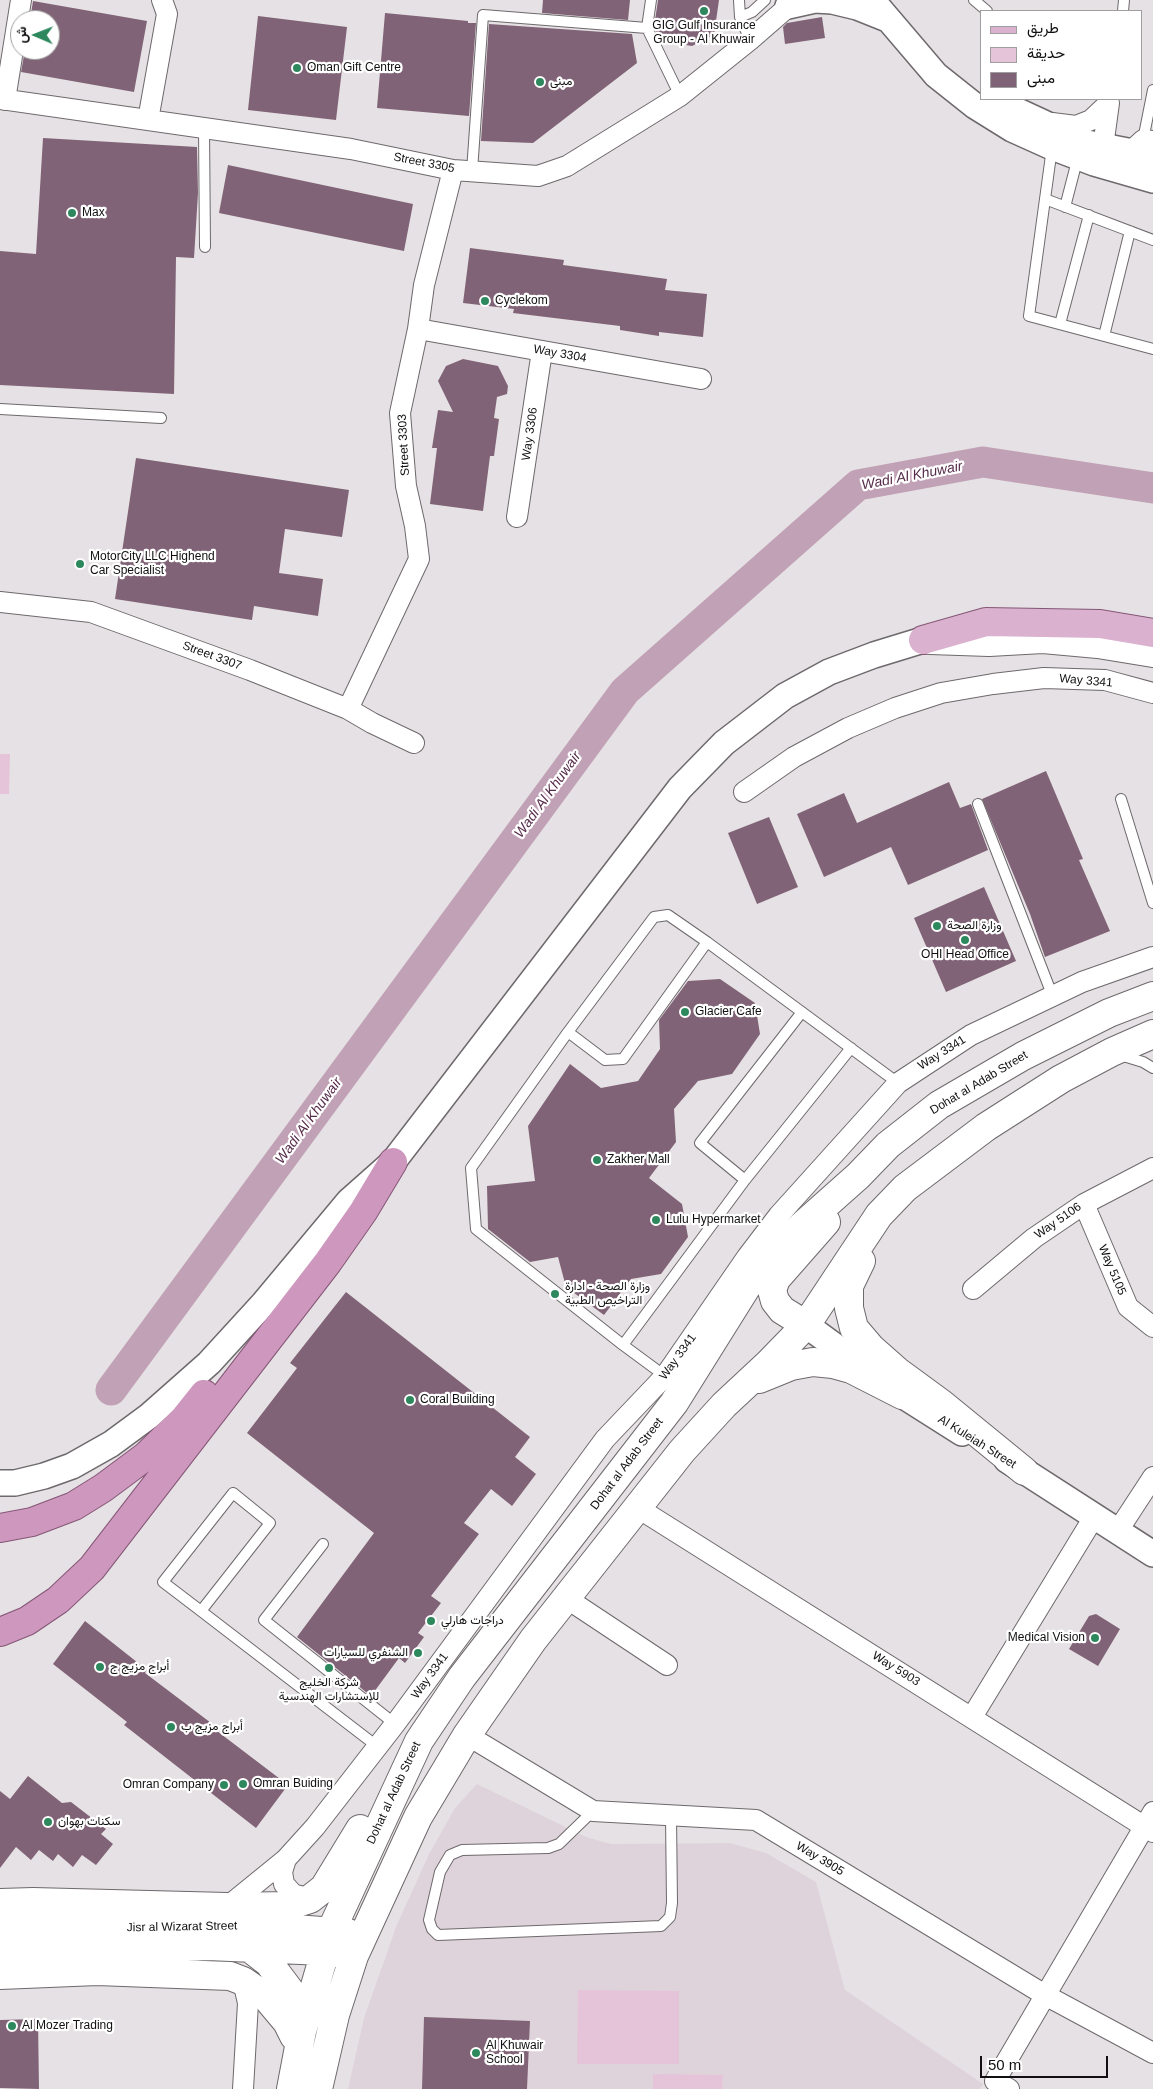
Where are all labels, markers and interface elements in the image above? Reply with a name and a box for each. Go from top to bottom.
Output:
marker: GIG Gulf Insurance Group - Al Khuwair [698,5,710,17]
north arrow [10,10,60,60]
legend [980,10,1143,100]
place label: GIG Gulf Insurance Group - Al Khuwair [652,19,756,47]
text: طريق [1027,19,1059,36]
text: ش [13,26,29,43]
text: حديقة [1027,44,1065,61]
place label: Oman Gift Centre [307,61,401,75]
marker: Oman Gift Centre [291,62,303,74]
text: مبنى [1027,69,1055,86]
place label: مبنى [550,75,572,89]
marker: مبنى [534,76,546,88]
street label: Street 3305 [392,150,456,176]
place label: Max [82,206,105,220]
marker: Max [66,207,78,219]
place label: Cyclekom [495,294,548,308]
marker: Cyclekom [479,295,491,307]
street label: Way 3304 [532,342,588,366]
street label: Way 3306 [519,406,541,462]
street label: Street 3303 [395,414,413,476]
water label: Wadi Al Khuwair [860,458,964,494]
place label: MotorCity LLC Highend Car Specialist [90,550,215,578]
marker: MotorCity LLC Highend Car Specialist [74,558,86,570]
street label: Street 3307 [180,639,244,673]
street label: Way 3341 [1059,671,1113,691]
water label: Wadi Al Khuwair [511,749,585,841]
place label: وزارة الصحة [947,919,1001,933]
marker: وزارة الصحة [931,920,943,932]
marker: OHI Head Office [959,934,971,946]
place label: OHI Head Office [921,948,1009,962]
place label: Glacier Cafe [695,1005,762,1019]
marker: Glacier Cafe [679,1006,691,1018]
street label: Way 3341 [915,1033,969,1073]
street label: Dohat al Adab Street [928,1048,1030,1118]
water label: Wadi Al Khuwair [272,1075,346,1167]
place label: Zakher Mall [607,1153,670,1167]
marker: Zakher Mall [591,1154,603,1166]
street label: Way 5106 [1032,1200,1084,1242]
place label: Lulu Hypermarket [666,1213,761,1227]
marker: Lulu Hypermarket [650,1214,662,1226]
street label: Way 5105 [1095,1243,1129,1297]
place label: وزارة الصحة - ادارة التراخيص الطبية [565,1280,650,1308]
marker: وزارة الصحة - ادارة التراخيص الطبية [549,1288,561,1300]
street label: Way 3341 [656,1331,700,1383]
place label: Coral Building [420,1393,495,1407]
marker: Coral Building [404,1394,416,1406]
street label: Al Kuleiah Street [935,1412,1019,1472]
street label: Dohat al Adab Street [588,1415,666,1513]
place label: دراجات هارلي [441,1614,504,1628]
marker: دراجات هارلي [425,1615,437,1627]
place label: Medical Vision [1008,1631,1085,1645]
marker: Medical Vision [1089,1632,1101,1644]
place label: الشنفري للسيارات [324,1646,408,1660]
marker: الشنفري للسيارات [412,1647,424,1659]
street label: Way 5903 [869,1649,923,1689]
street label: Way 3341 [408,1650,452,1702]
place label: أبراج مزيج ج [110,1660,169,1674]
marker: أبراج مزيج ج [94,1661,106,1673]
marker: شركة الخليج للإستشارات الهندسية [323,1662,335,1674]
place label: شركة الخليج للإستشارات الهندسية [279,1676,379,1704]
place label: أبراج مزيج ب [181,1720,243,1734]
marker: أبراج مزيج ب [165,1721,177,1733]
street label: Dohat al Adab Street [364,1739,424,1847]
place label: Omran Buiding [253,1777,333,1791]
place label: Omran Company [123,1778,214,1792]
marker: Omran Buiding [237,1778,249,1790]
marker: Omran Company [218,1779,230,1791]
place label: سكنات بهوان [58,1815,120,1829]
marker: سكنات بهوان [42,1816,54,1828]
street label: Way 3905 [793,1839,847,1879]
street label: Jisr al Wizarat Street [127,1919,237,1935]
place label: Al Mozer Trading [22,2019,113,2033]
marker: Al Mozer Trading [6,2020,18,2032]
place label: Al Khuwair School [486,2039,543,2067]
scale bar [983,2046,1110,2078]
marker: Al Khuwair School [470,2047,482,2059]
text: 50 m [988,2056,1021,2073]

